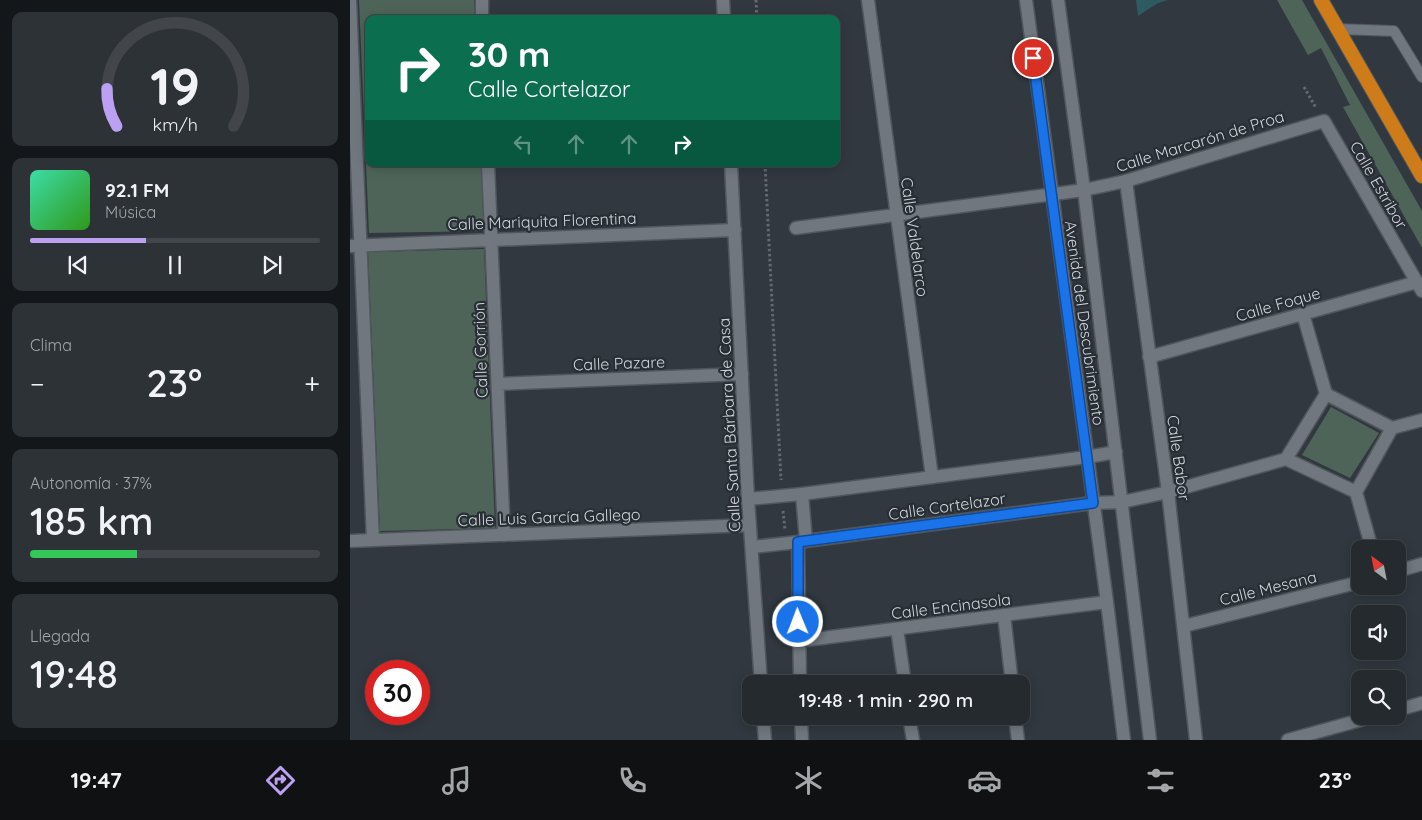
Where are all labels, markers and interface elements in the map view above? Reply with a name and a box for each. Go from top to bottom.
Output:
text: 30 m [468,32,550,76]
icon: right [385,35,450,100]
pin [1012,37,1054,79]
icon: arrive [1019,44,1047,72]
text: 19 [150,53,200,118]
text: Calle Cortelazor [468,75,630,103]
street label: Calle Marcarón de Proa [1114,106,1286,176]
text: km/h [152,113,198,135]
icon: left [509,130,537,158]
icon: ahead [562,130,590,158]
icon: ahead [615,130,643,158]
icon: right [668,130,696,158]
street label: Calle Estribor [1346,138,1412,232]
street label: Calle Valdelarco [897,176,933,298]
text: 92.1 FM [105,178,169,202]
text: Música [105,202,156,222]
street label: Calle Mariquita Florentina [447,208,637,234]
street label: Avenida del Descubrimiento [1061,219,1109,427]
icon: previous [64,251,92,279]
icon: pause [161,251,189,279]
icon: next [258,251,286,279]
street label: Calle Foque [1233,282,1323,326]
street label: Calle Gorrión [468,302,492,398]
street label: Calle Santa Bárbara de Casa [713,317,745,533]
text: Clima [30,335,72,355]
street label: Calle Pazare [573,351,665,375]
text: 23° [146,359,202,407]
text: − [30,366,45,401]
text: + [304,366,320,401]
street label: Calle Babor [1163,414,1195,502]
text: Autonomía · 37% [30,473,152,493]
street label: Calle Cortelazor [887,488,1007,524]
text: 185 km [30,497,153,545]
street label: Calle Luis García Gallego [457,504,641,530]
north arrow [1351,540,1406,595]
map controls [1351,540,1406,725]
street label: Calle Mesana [1217,566,1319,610]
street label: Calle Encinasola [890,589,1012,623]
position arrow [771,595,823,647]
button: sound [1351,605,1406,660]
text: Llegada [30,626,90,646]
text: 19:48 [30,650,118,698]
speed limit sign: 30 [365,660,430,725]
button: search [1351,670,1406,725]
text: 19:48 · 1 min · 290 m [799,688,973,712]
icon: directions [263,763,298,798]
icon: music [439,763,474,798]
icon: phone [615,763,650,798]
icon: climate [791,763,826,798]
icon: car [967,763,1002,798]
icon: filters [1143,763,1178,798]
text: 19:47 [70,766,122,794]
text: 23° [1318,766,1351,794]

